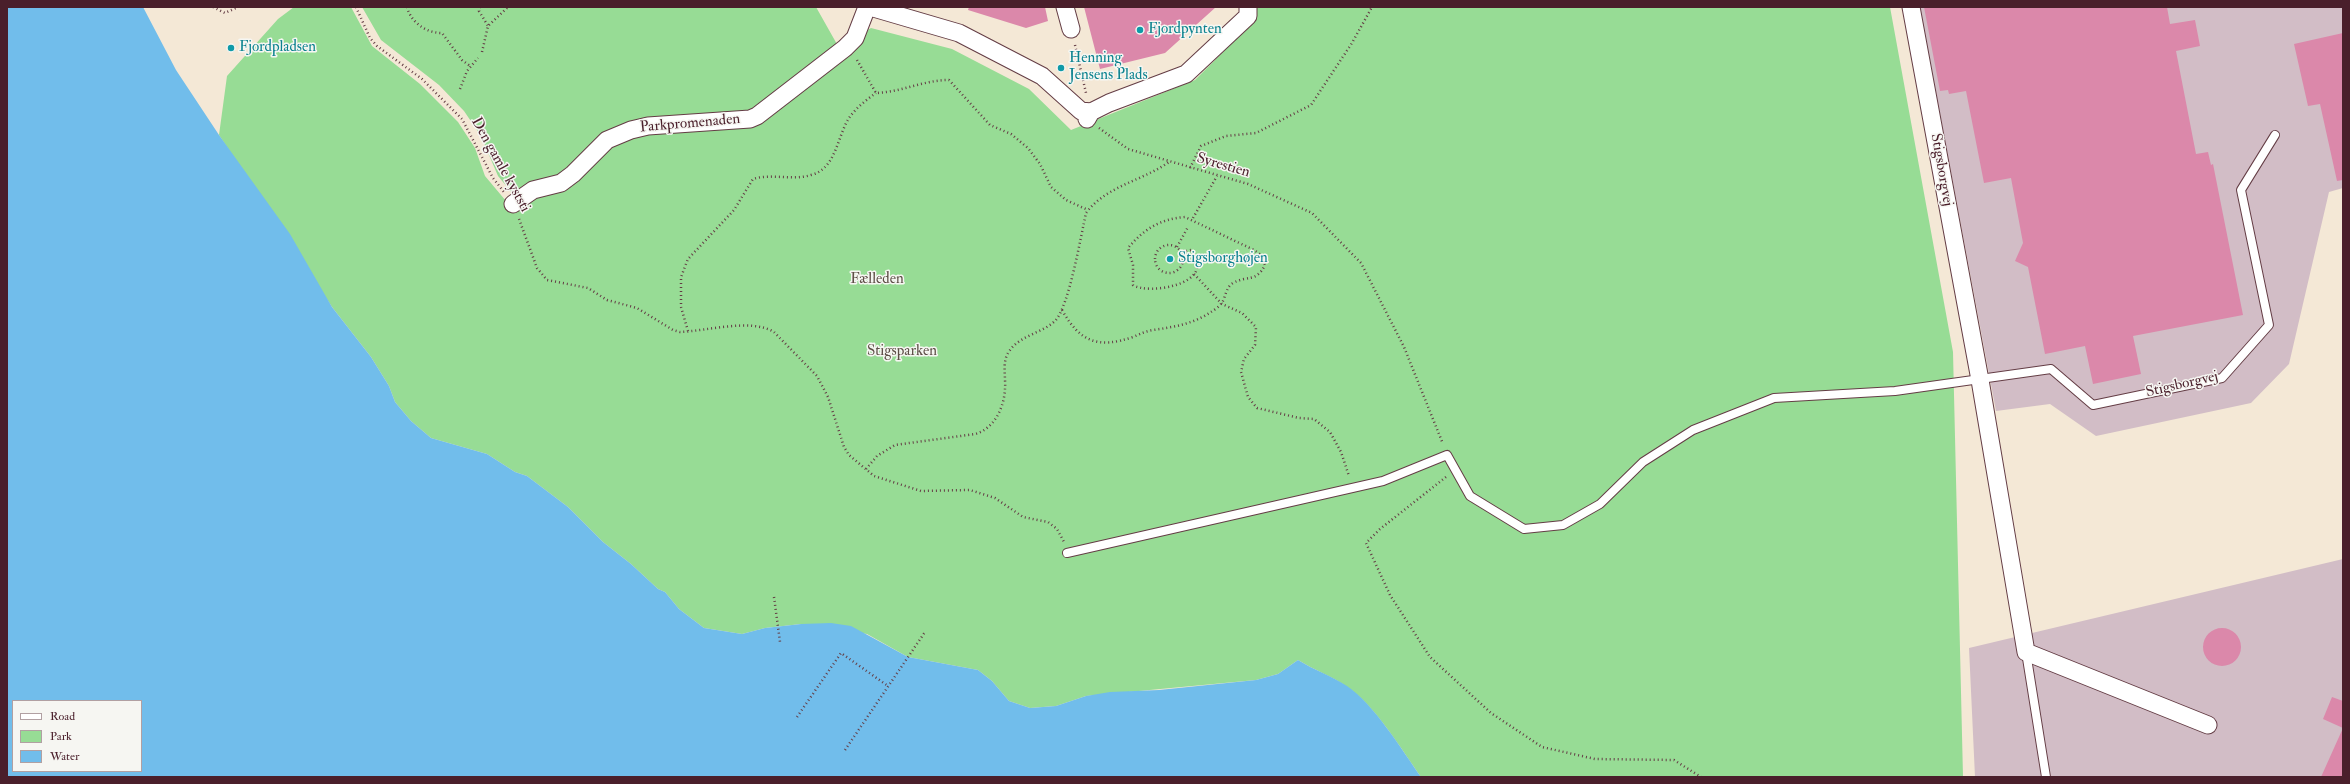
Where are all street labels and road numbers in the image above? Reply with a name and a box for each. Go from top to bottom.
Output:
street label: Parkpromenaden [639,111,741,137]
street label: Den gamle kyststi [467,114,533,216]
street label: Stigsborgvej [1926,132,1956,208]
street label: Syrestien [1194,150,1252,182]
street label: Stigsborgvej [2144,368,2220,402]

